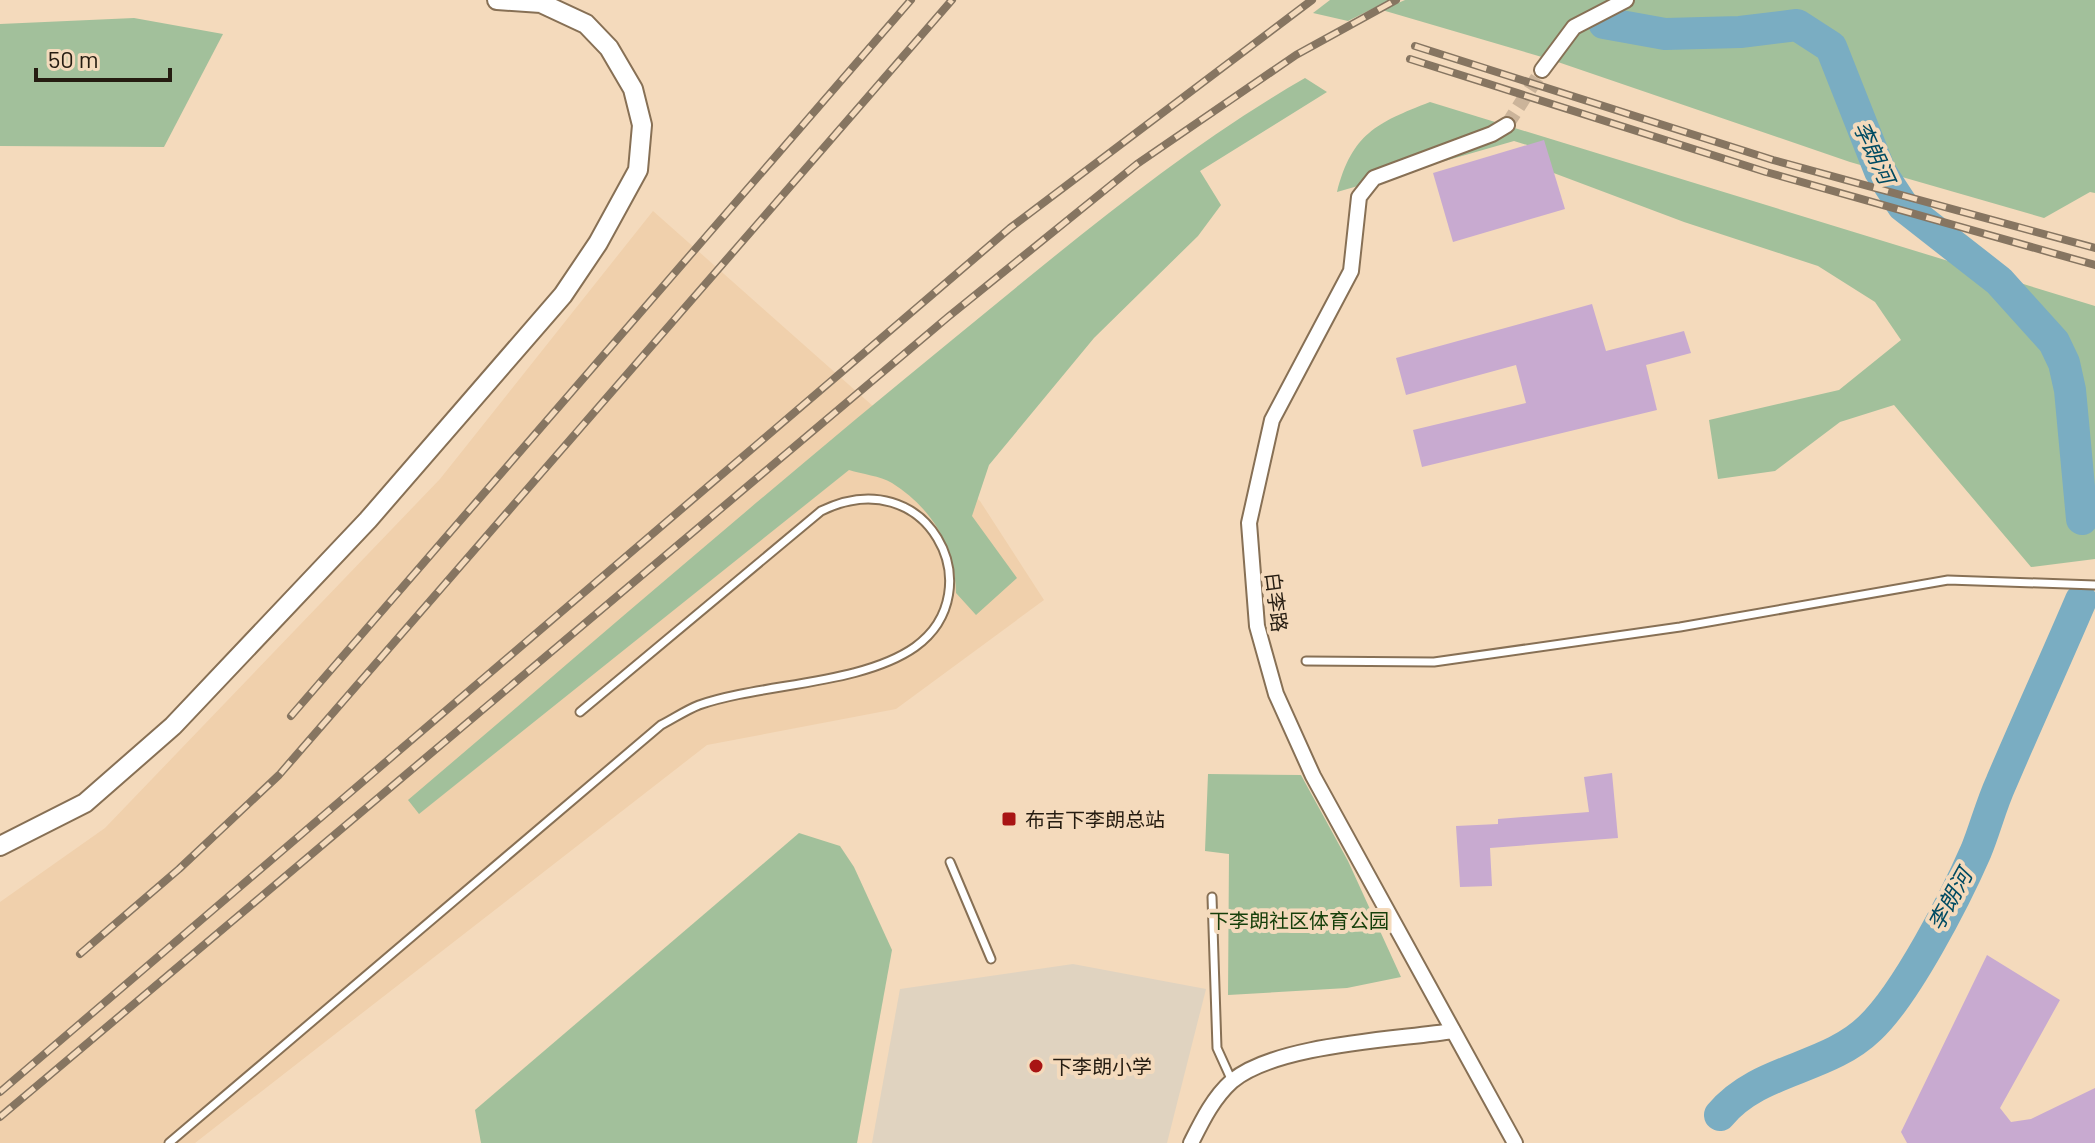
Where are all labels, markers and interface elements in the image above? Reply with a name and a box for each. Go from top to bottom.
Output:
scale bar [36,32,170,82]
text: 50 m [48,44,99,73]
water label: 李朗河 [1849,117,1902,191]
street label: 白李路 [1261,571,1293,633]
place label: 布吉下李朗总站 [1025,807,1165,831]
marker: 布吉下李朗总站 [1000,810,1018,828]
water label: 李朗河 [1922,860,1978,934]
park label: 下李朗社区体育公园 [1209,908,1389,932]
place label: 下李朗小学 [1052,1054,1152,1078]
marker: 下李朗小学 [1027,1057,1045,1075]

